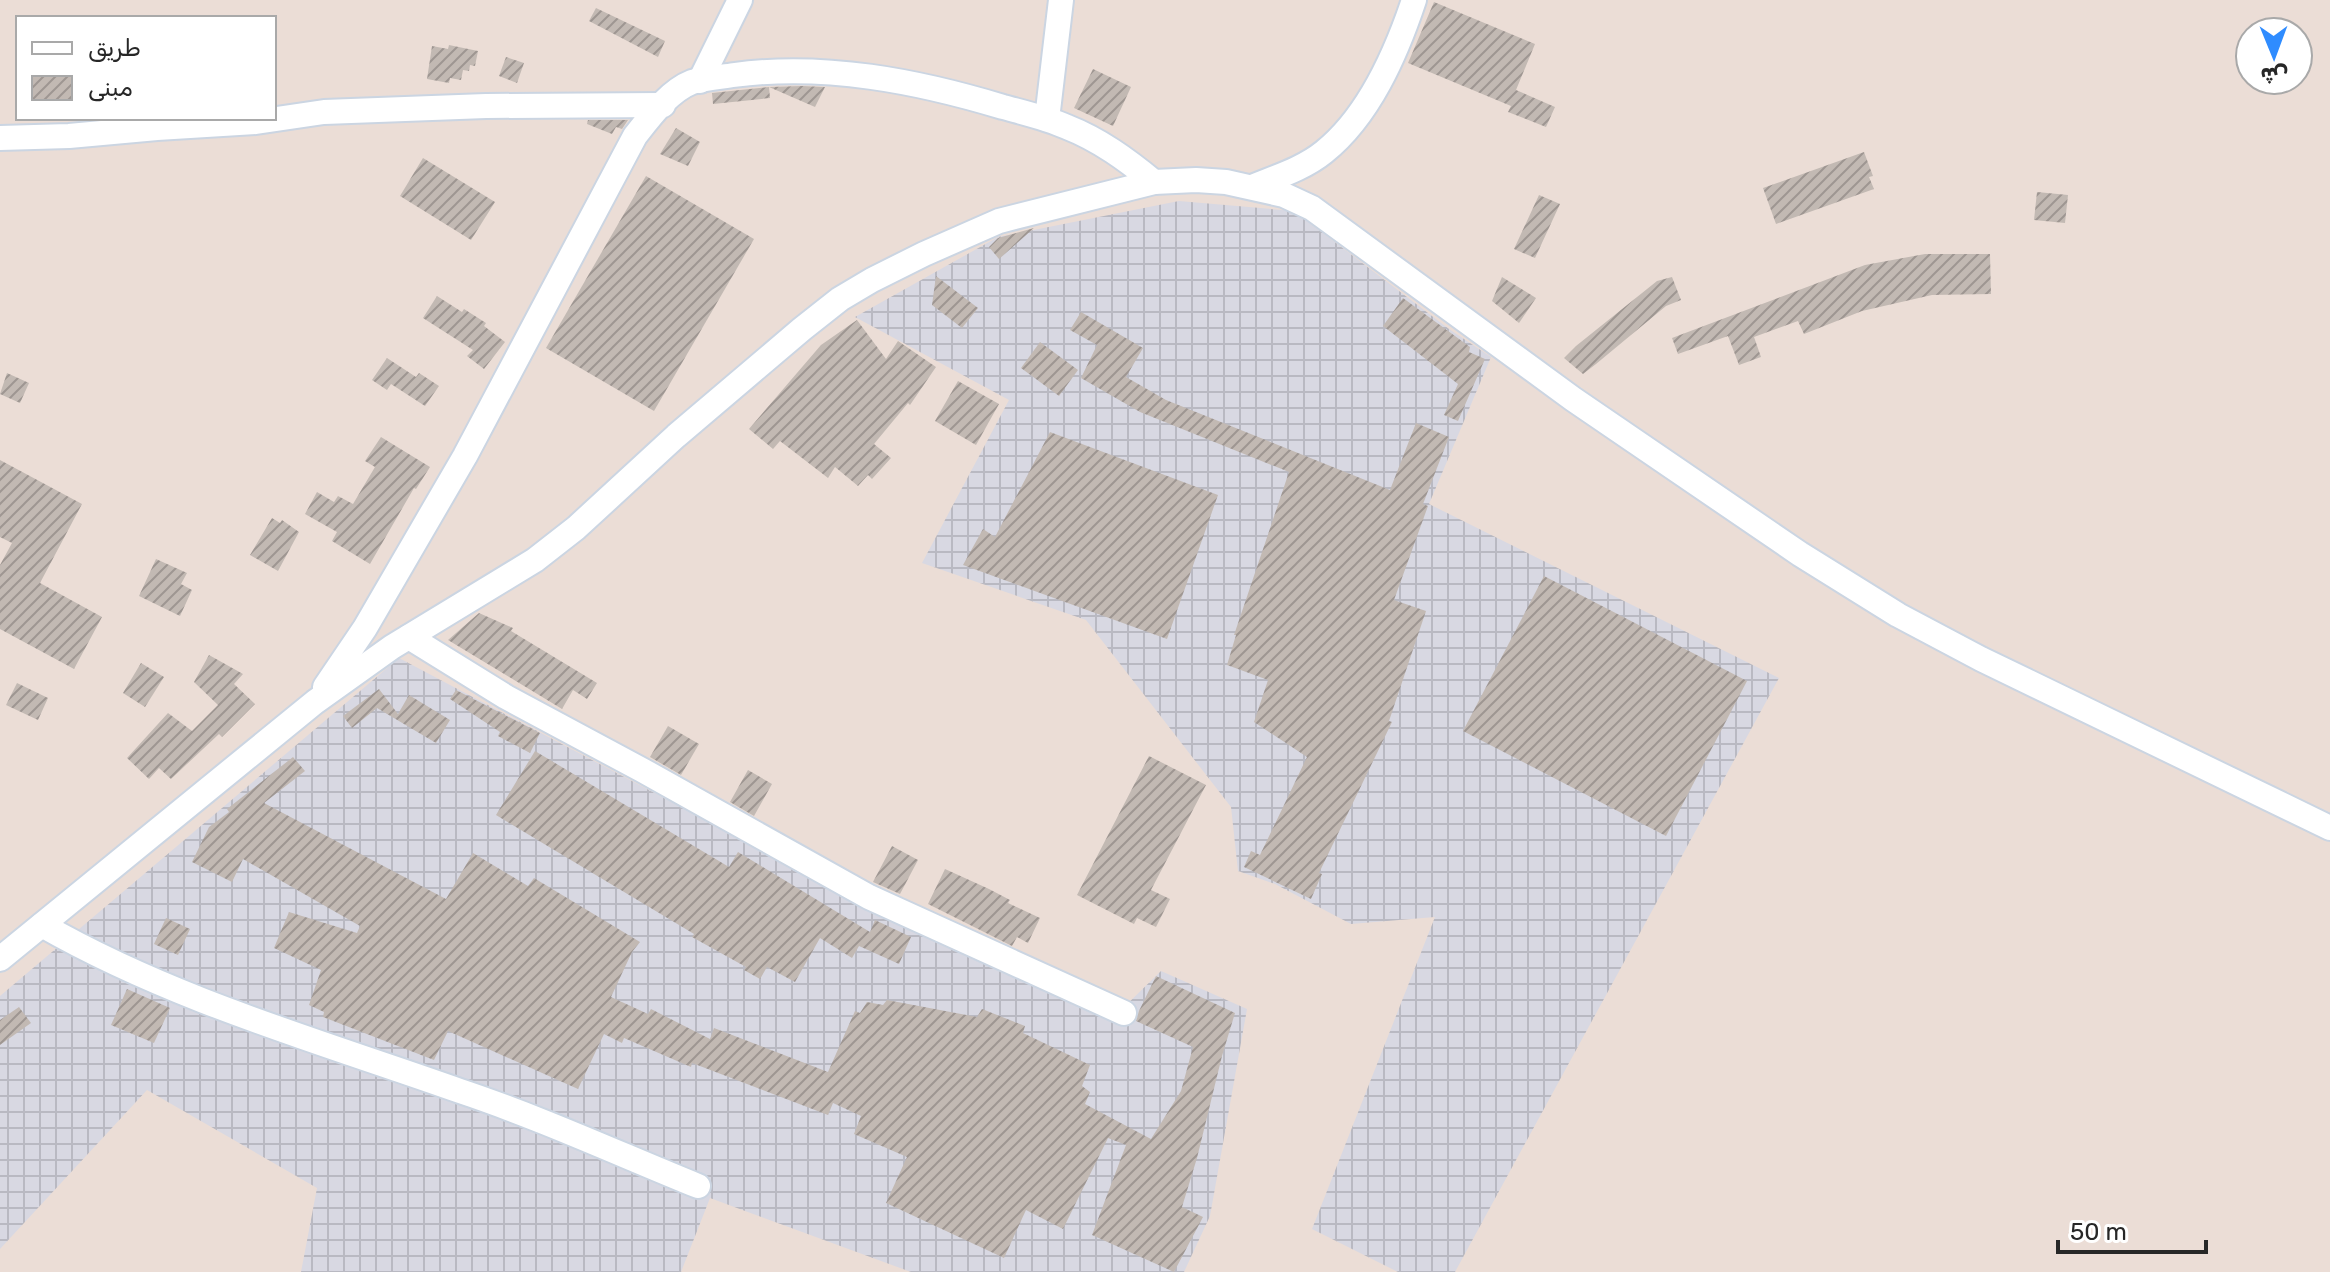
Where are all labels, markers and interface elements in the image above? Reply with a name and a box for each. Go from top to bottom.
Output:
legend [16,16,276,120]
north arrow [2234,16,2314,96]
text: طريق [88,34,141,62]
text: ش [2260,62,2289,89]
text: مبنى [88,74,133,102]
scale bar [2058,1204,2206,1254]
text: 50 m [2070,1218,2127,1246]

